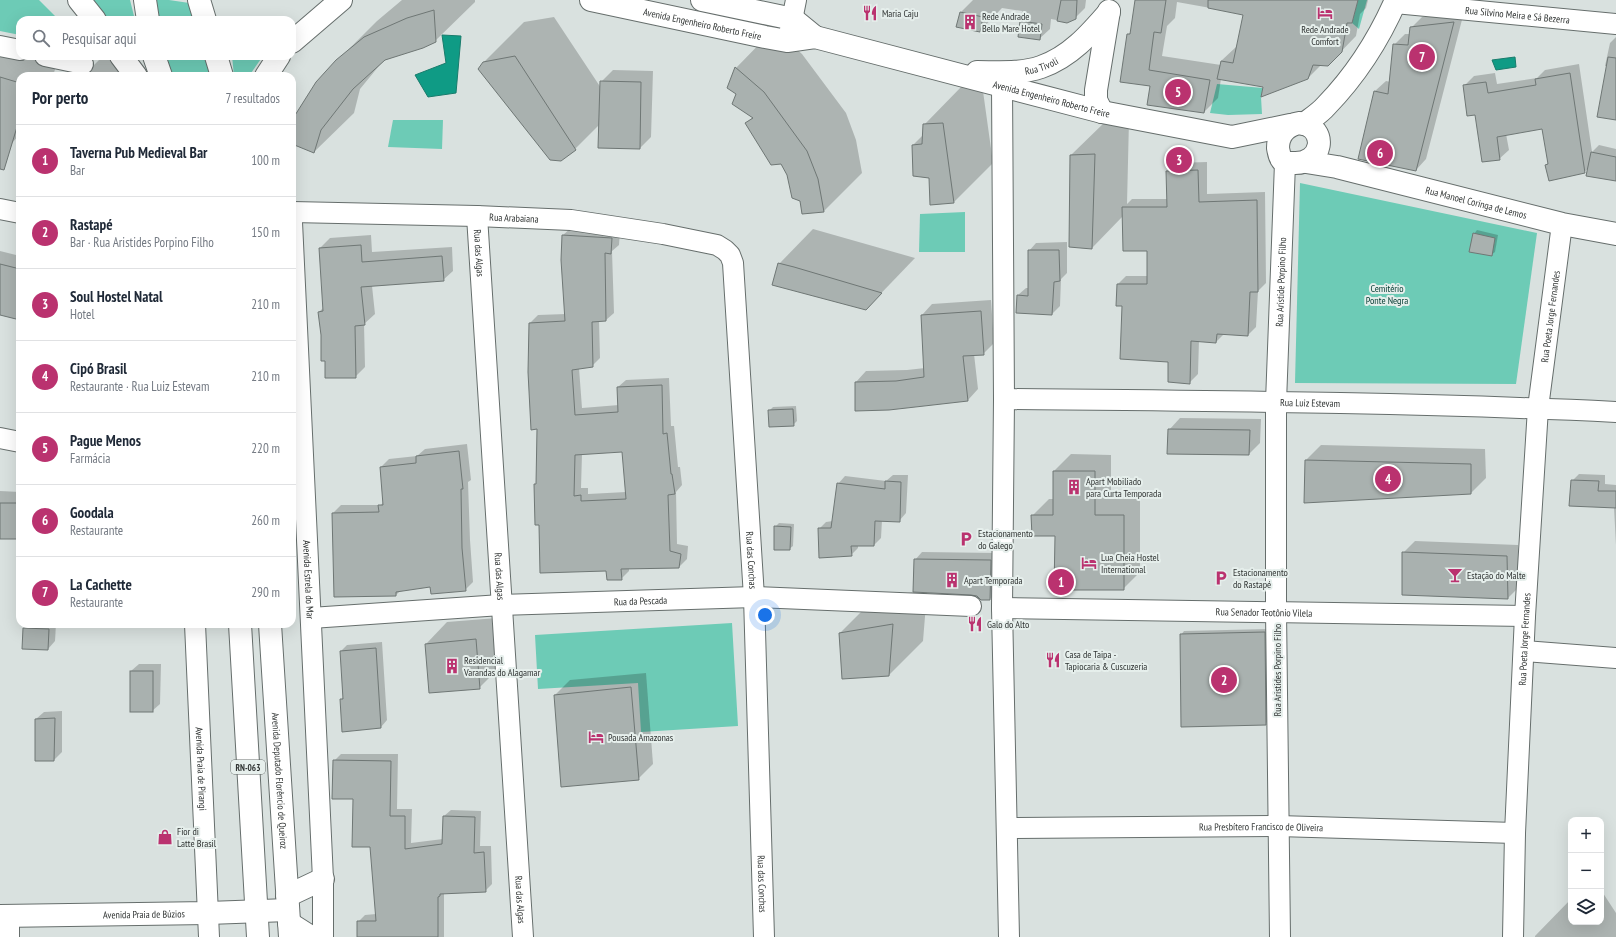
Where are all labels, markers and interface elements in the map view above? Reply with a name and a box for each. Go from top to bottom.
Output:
street label: Rua Silvino Meira e Sá Bezerra [1465,3,1570,26]
restaurant icon: Maria Caju [861,4,879,22]
hotel icon: Rede Andrade Comfort [1316,4,1334,22]
street label: Avenida Engenheiro Roberto Freire [642,5,763,43]
place label: Maria Caju [882,7,918,20]
place label: Rede Andrade Bello Mare Hotel [982,10,1041,35]
building icon: Rede Andrade Bello Mare Hotel [961,13,979,31]
search box [16,16,296,60]
place label: Rede Andrade Comfort [1301,23,1349,48]
icon: search [30,27,52,49]
text: Pesquisar aqui [62,29,136,48]
pin: 7 [1409,42,1435,72]
street label: Rua Tivoli [1024,54,1060,77]
street label: Avenida Engenheiro Roberto Freire [992,77,1111,120]
pin: 5 [1165,77,1191,107]
text: Por perto [32,87,88,109]
text: 7 resultados [226,90,280,107]
pin: 6 [1367,138,1393,168]
text: Taverna Pub Medieval Bar [70,143,208,162]
pin: 3 [1166,145,1192,175]
text: 1 [42,152,48,169]
text: 100 m [251,152,280,169]
text: Bar [70,162,85,179]
street label: Rua Manoel Coringa de Lemos [1424,183,1529,221]
street label: Rua Arabaiana [489,210,539,225]
text: Rastapé [70,215,113,234]
text: 2 [42,224,48,241]
text: 150 m [251,224,280,241]
street label: Rua das Algas [471,229,487,278]
text: Bar · Rua Aristides Porpino Filho [70,234,214,251]
street label: Rua Aristide Porpino Filho [1272,237,1289,327]
street label: Rua Poeta Jorge Fernandes [1538,269,1562,363]
park label: Cemitério Ponte Negra [1366,282,1408,307]
text: Soul Hostel Natal [70,287,163,306]
text: 3 [42,296,48,313]
text: 210 m [251,296,280,313]
text: Hotel [70,306,94,323]
text: Cipó Brasil [70,359,127,378]
text: 4 [42,368,48,385]
text: 210 m [251,368,280,385]
text: Restaurante · Rua Luiz Estevam [70,378,209,395]
street label: Rua Luiz Estevam [1280,396,1340,410]
text: Pague Menos [70,431,141,450]
text: 5 [42,440,48,457]
text: 220 m [251,440,280,457]
text: Farmácia [70,450,110,467]
pin: 4 [1375,464,1401,494]
place label: Apart Mobiliado para Curta Temporada [1086,475,1161,500]
building icon: Apart Mobiliado para Curta Temporada [1065,478,1083,496]
text: Goodala [70,503,114,522]
text: 6 [42,512,48,529]
text: 260 m [251,512,280,529]
text: Restaurante [70,522,123,539]
place label: Estacionamento do Galego [978,527,1033,552]
parking icon: Estacionamento do Galego [957,530,975,548]
street label: Rua das Conchas [743,531,760,590]
street label: Avenida Estrela do Mar [301,540,317,620]
place label: Lua Cheia Hostel International [1101,551,1160,576]
street label: Rua das Algas [492,552,508,601]
hotel icon: Lua Cheia Hostel International [1080,554,1098,572]
place label: Estacionamento do Rastapé [1233,566,1288,591]
bar icon: Estação do Malte [1446,566,1464,584]
pin: 1 [1048,567,1074,597]
parking icon: Estacionamento do Rastapé [1212,569,1230,587]
place label: Estação do Malte [1467,569,1526,582]
building icon: Apart Temporada [943,571,961,589]
place label: Apart Temporada [964,574,1023,587]
text: La Cachette [70,575,132,594]
text: 7 [42,584,48,601]
text: 290 m [251,584,280,601]
street label: Rua Poeta Jorge Fernandes [1515,592,1533,686]
street label: Rua da Pescada [614,593,667,608]
text: Restaurante [70,594,123,611]
your location [755,605,775,625]
street label: Rua Senador Teotônio Vilela [1216,605,1312,619]
restaurant icon: Galo do Alto [966,615,984,633]
place label: Galo do Alto [987,618,1029,631]
street label: Rua Aristides Porpino Filho [1271,624,1284,716]
place label: Casa de Taipa - Tapiocaria & Cuscuzeria [1065,648,1147,673]
restaurant icon: Casa de Taipa - Tapiocaria & Cuscuzeria [1044,651,1062,669]
place label: Residencial Varandas do Alagamar [463,654,541,679]
building icon: Residencial Varandas do Alagamar [443,657,461,675]
pin: 2 [1211,665,1237,695]
street label: Avenida Deputado Florêncio de Queiroz [269,712,291,850]
street label: Avenida Praia de Pirangi [193,727,210,811]
hotel icon: Pousada Amazonas [587,728,605,746]
place label: Pousada Amazonas [608,731,674,744]
road number: RN-063 [231,760,265,774]
map controls [1568,817,1604,925]
button: + [1568,817,1604,853]
street label: Rua Presbítero Francisco de Oliveira [1199,819,1323,834]
place label: Fior di Latte Brasil [177,825,217,850]
shop icon: Fior di Latte Brasil [156,828,174,846]
button: − [1568,853,1604,889]
street label: Rua das Conchas [755,855,770,913]
street label: Rua das Algas [513,875,529,924]
button: layers [1568,889,1604,925]
street label: Avenida Praia de Búzios [103,907,186,921]

